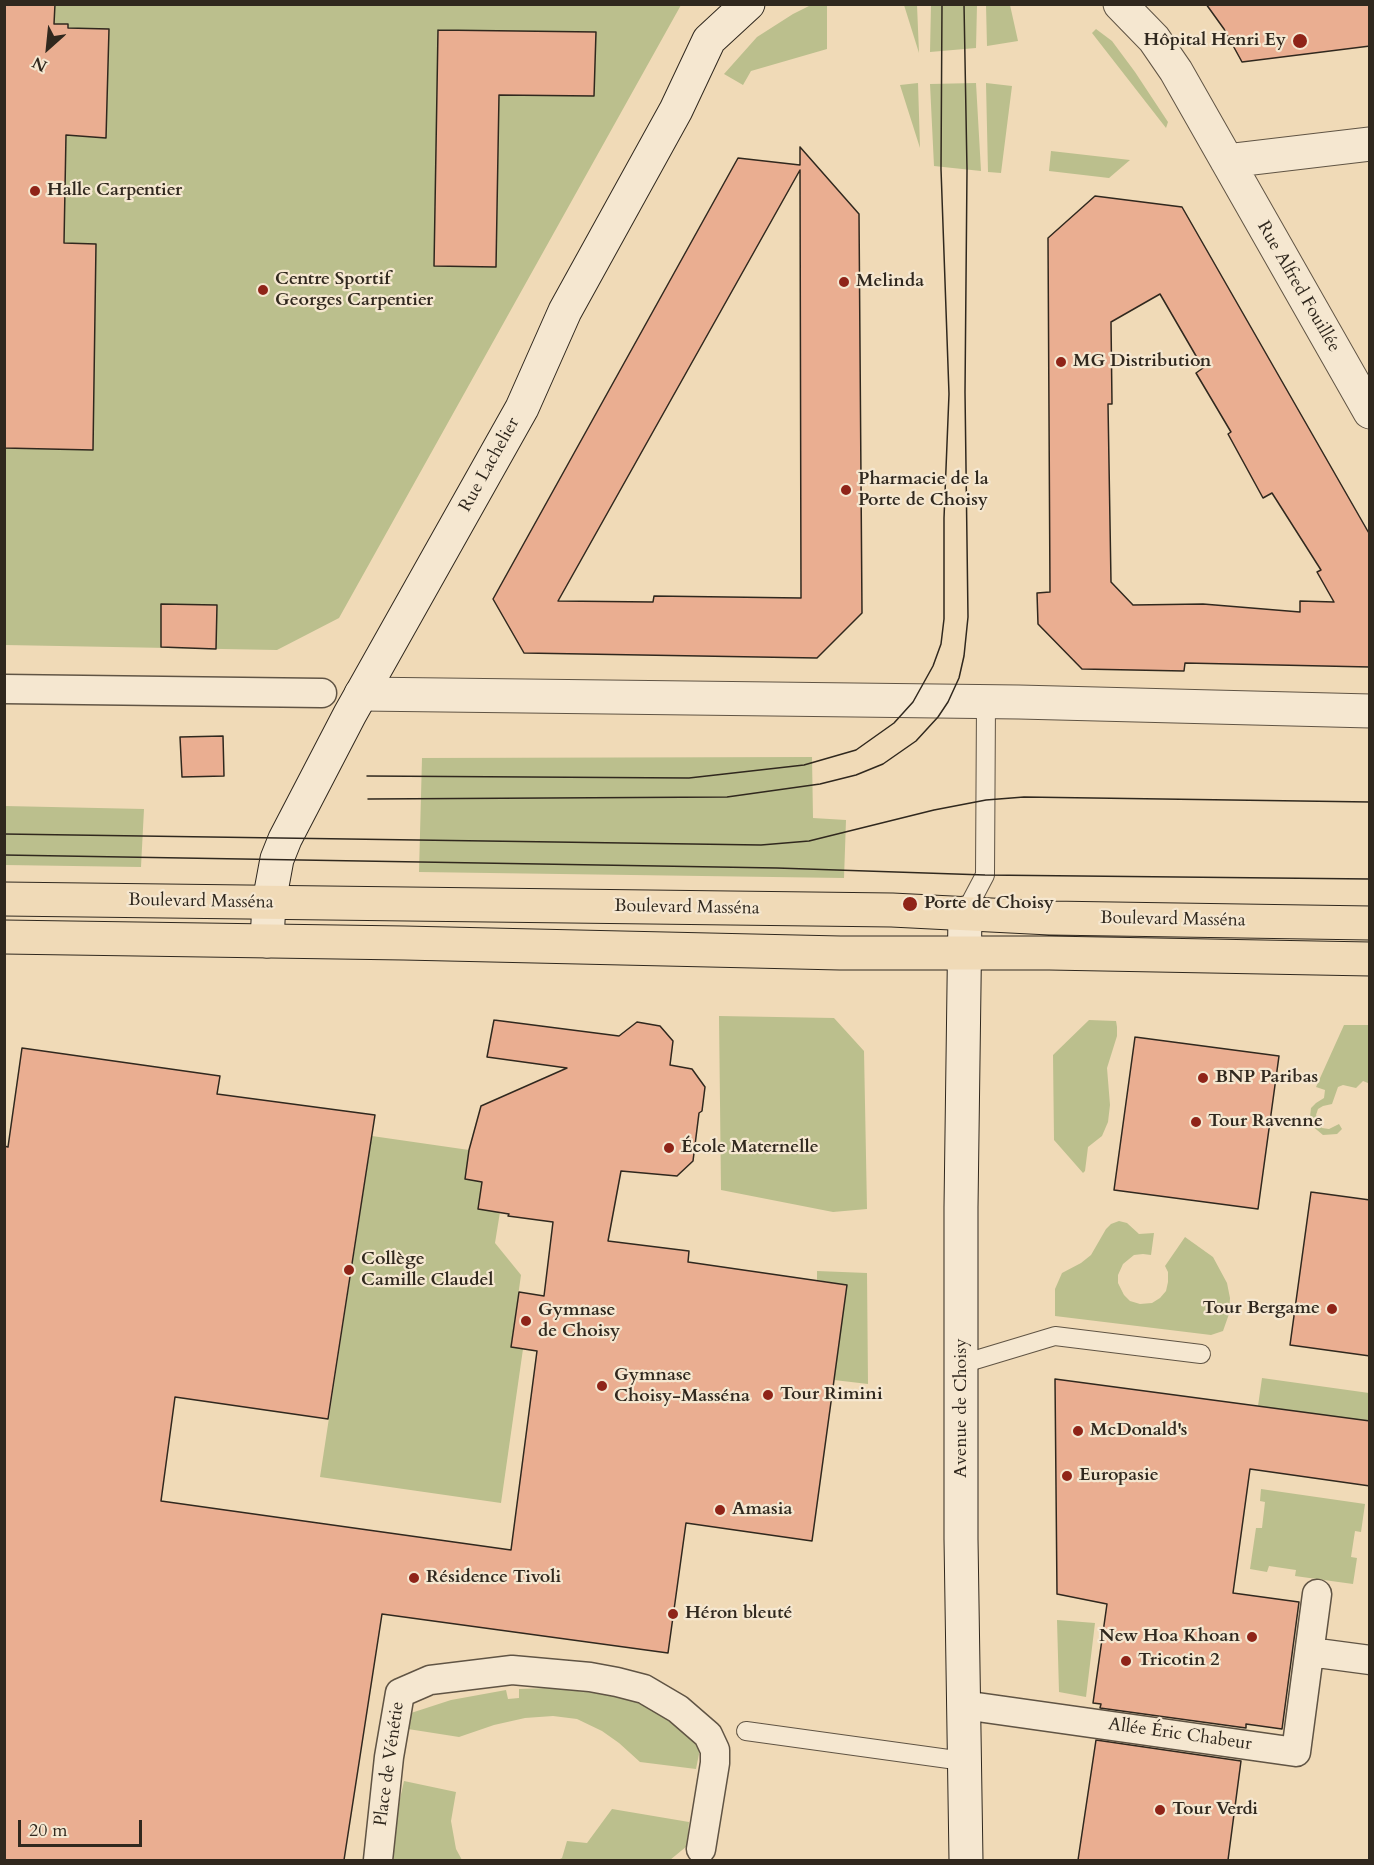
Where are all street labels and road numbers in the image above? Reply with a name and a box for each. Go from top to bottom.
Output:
street label: Rue Alfred Fouillée [1252,218,1344,356]
street label: Rue Lachelier [455,414,525,516]
street label: Boulevard Masséna [128,890,274,914]
street label: Boulevard Masséna [614,896,760,920]
street label: Boulevard Masséna [1100,908,1246,932]
street label: Avenue de Choisy [951,1338,973,1478]
street label: Place de Vénétie [371,1700,409,1828]
street label: Allée Éric Chabeur [1107,1714,1253,1756]

